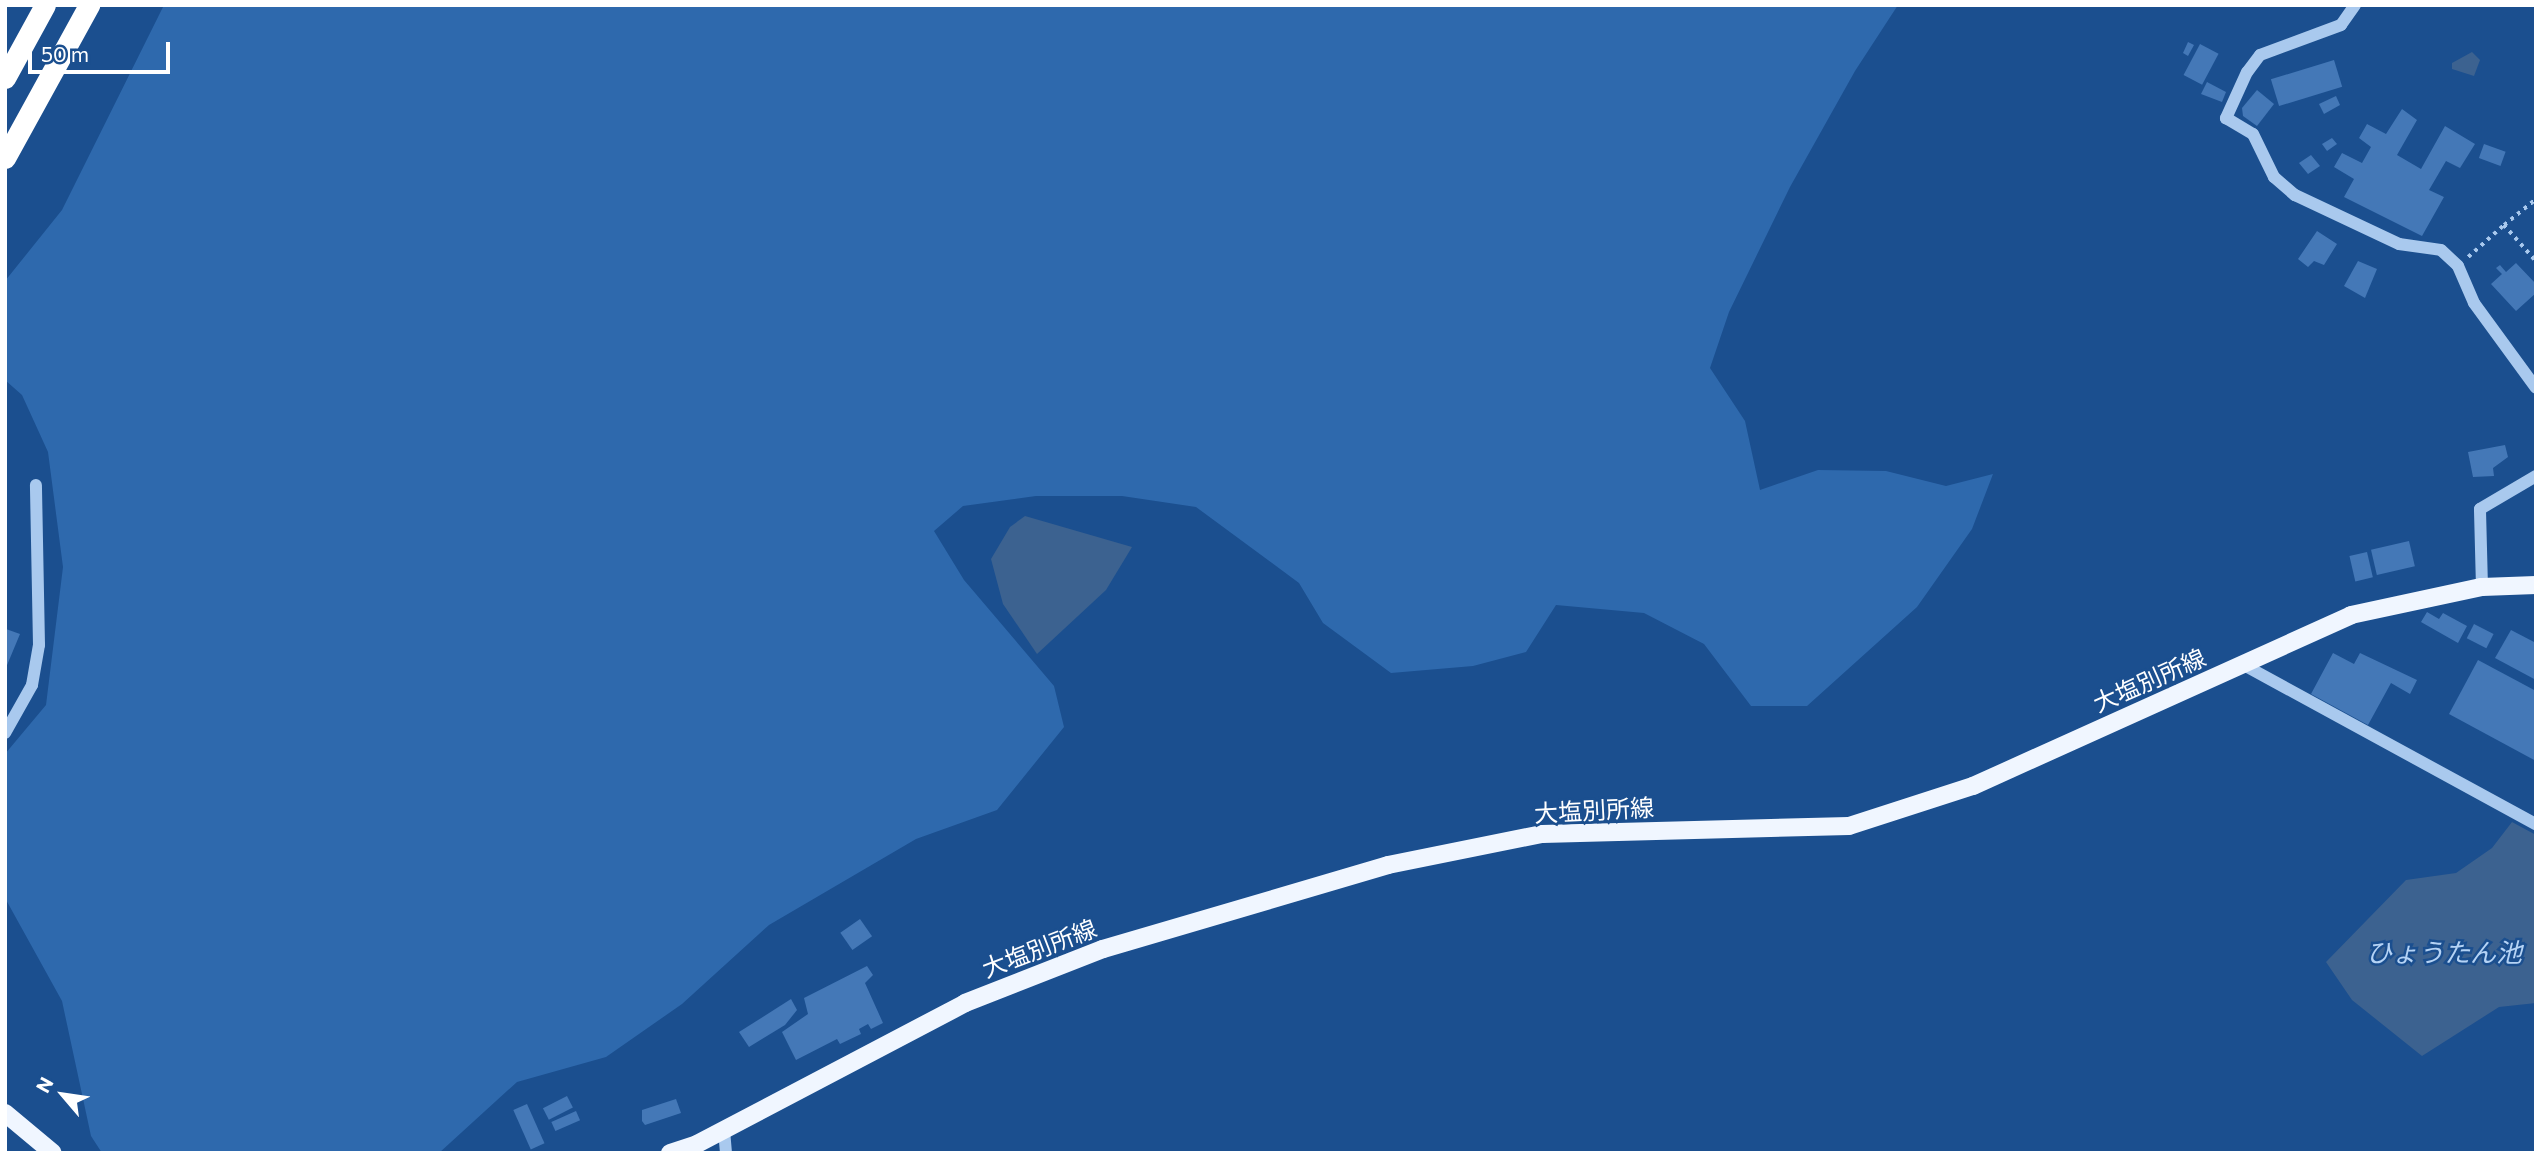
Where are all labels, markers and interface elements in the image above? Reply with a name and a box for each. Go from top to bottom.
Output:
scale bar [32,28,173,72]
text: 50 m [41,41,89,66]
street label: 大塩別所線 [2088,642,2210,718]
street label: 大塩別所線 [1533,792,1655,828]
street label: 大塩別所線 [978,913,1100,983]
water label: ひょうたん池 [2366,936,2522,968]
north arrow [28,1060,98,1130]
text: N [31,1073,58,1096]

